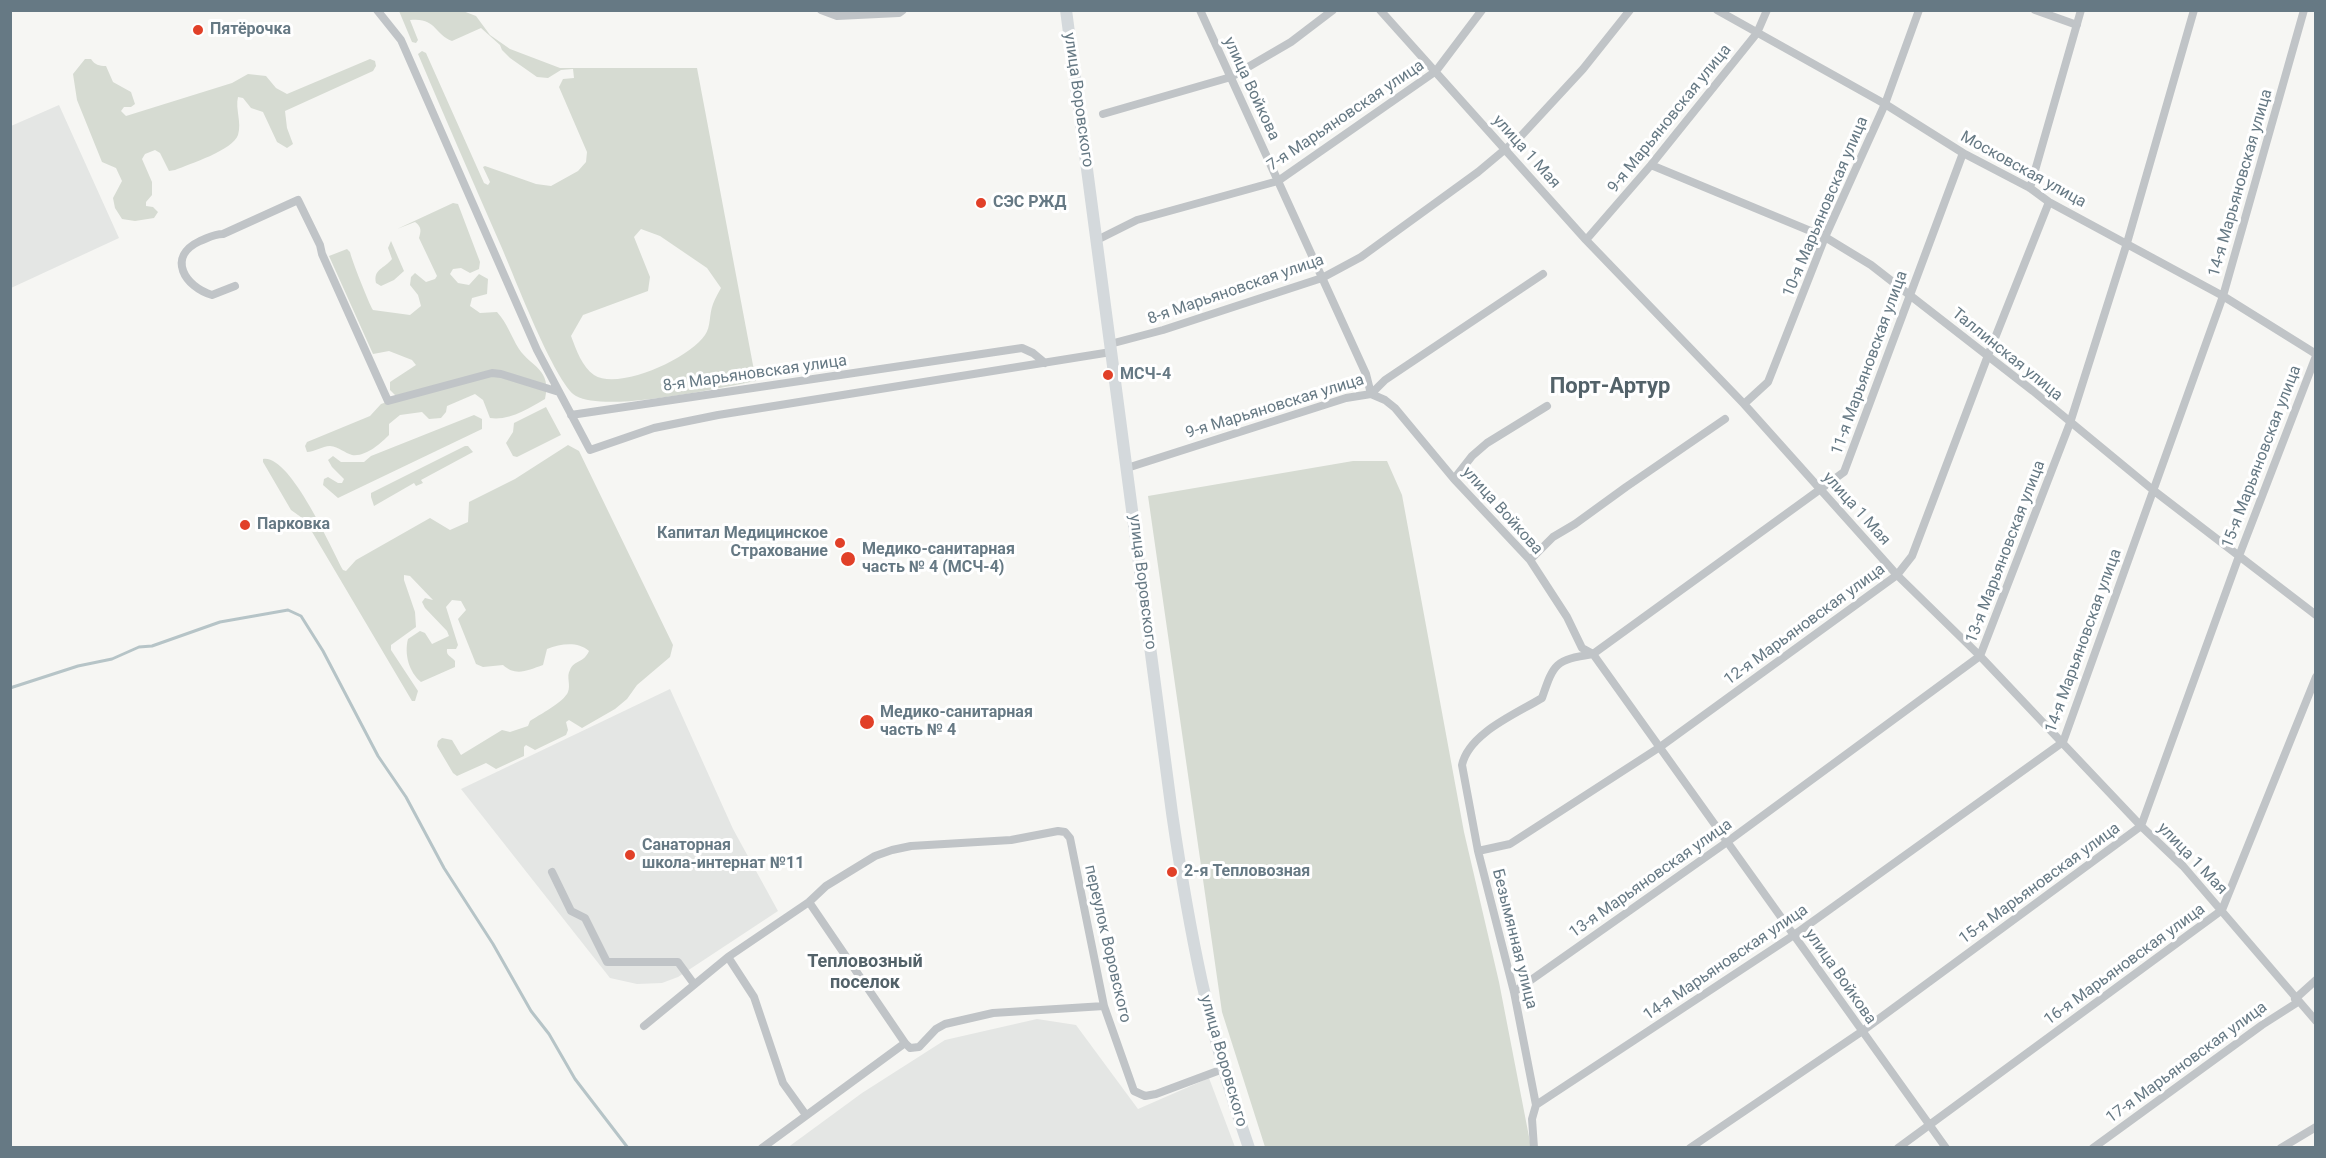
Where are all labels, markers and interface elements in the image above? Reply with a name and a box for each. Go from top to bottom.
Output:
place label: Пятёрочка [210,20,291,40]
marker: Пятёрочка [191,23,205,37]
street label: улица Воровского [1059,31,1097,169]
street label: улица Войкова [1219,34,1283,144]
street label: 9-я Марьяновская улица [1604,41,1736,197]
street label: 7-я Марьяновская улица [1264,56,1428,176]
street label: 14-я Марьяновская улица [2205,87,2277,279]
street label: улица 1 Мая [1488,111,1564,193]
street label: 10-я Марьяновская улица [1779,114,1873,300]
street label: Московская улица [1957,128,2089,212]
place label: СЭС РЖД [993,193,1066,213]
marker: СЭС РЖД [974,196,988,210]
street label: 8-я Марьяновская улица [1145,251,1327,329]
street label: 11-я Марьяновская улица [1828,268,1912,458]
street label: Таллинская улица [1948,305,2066,405]
street label: 8-я Марьяновская улица [662,352,848,396]
street label: 15-я Марьяновская улица [2218,363,2306,551]
place label: МСЧ-4 [1120,365,1171,385]
marker: МСЧ-4 [1101,368,1115,382]
street label: 9-я Марьяновская улица [1184,371,1366,443]
district label: Порт-Артур [1550,374,1670,400]
street label: 13-я Марьяновская улица [1962,458,2050,646]
street label: улица Войкова [1458,463,1546,559]
street label: улица 1 Мая [1818,468,1894,550]
street label: улица Воровского [1124,513,1160,651]
place label: Парковка [257,515,330,535]
marker: Парковка [238,518,252,532]
place label: Капитал Медицинское Страхование [657,524,828,562]
marker: Капитал Медицинское Страхование [833,536,847,550]
place label: Медико-санитарная часть № 4 (МСЧ-4) [862,540,1015,578]
street label: 14-я Марьяновская улица [2042,546,2126,736]
marker: Медико-санитарная часть № 4 (МСЧ-4) [839,550,857,568]
street label: 12-я Марьяновская улица [1721,560,1889,690]
place label: Медико-санитарная часть № 4 [880,703,1033,741]
marker: Медико-санитарная часть № 4 [858,713,876,731]
street label: 13-я Марьяновская улица [1566,815,1736,943]
street label: 15-я Марьяновская улица [1956,819,2124,949]
street label: улица 1 Мая [2153,819,2231,899]
place label: Санаторная школа-интернат №11 [642,836,804,874]
marker: Санаторная школа-интернат №11 [623,848,637,862]
place label: 2-я Тепловозная [1184,862,1310,882]
street label: переулок Воровского [1079,863,1135,1025]
marker: 2-я Тепловозная [1165,865,1179,879]
street label: Безымянная улица [1487,867,1541,1011]
street label: 16-я Марьяновская улица [2041,900,2209,1030]
street label: 14-я Марьяновская улица [1640,901,1812,1025]
street label: улица Войкова [1800,926,1880,1028]
district label: Тепловозный поселок [807,951,923,994]
street label: улица Воровского [1195,993,1251,1129]
street label: 17-я Марьяновская улица [2103,998,2271,1128]

